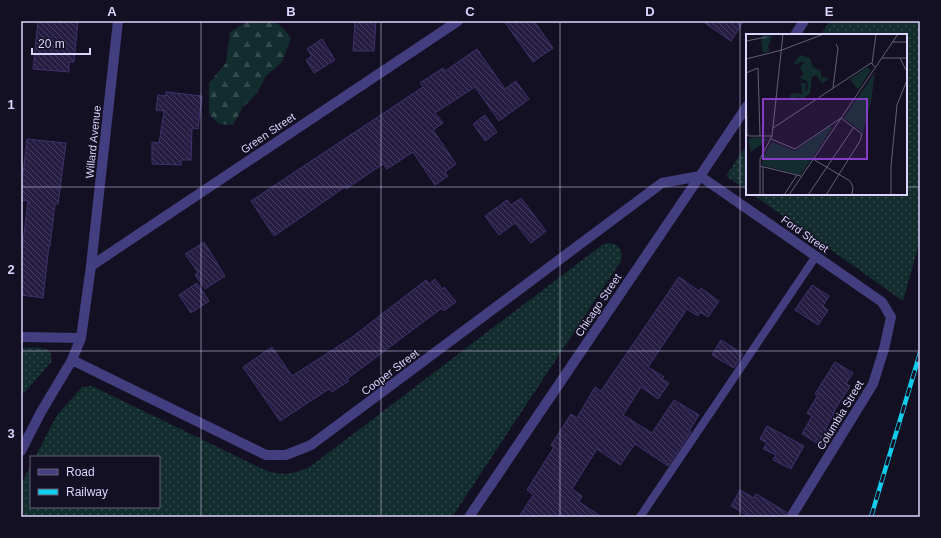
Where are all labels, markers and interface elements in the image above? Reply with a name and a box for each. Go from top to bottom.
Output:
text: A [107,4,117,19]
text: B [286,4,296,19]
text: C [465,4,475,19]
text: D [645,4,655,19]
text: E [825,4,834,19]
scale bar [32,30,90,56]
inset map [746,34,907,195]
text: 20 m [38,37,65,51]
text: 1 [7,97,15,112]
street label: Willard Avenue [83,105,103,179]
street label: Green Street [239,110,297,156]
street label: Ford Street [779,213,831,255]
text: 2 [7,262,15,277]
street label: Chicago Street [573,271,623,339]
street label: Cooper Street [359,347,421,397]
street label: Columbia Street [815,378,865,452]
text: 3 [7,426,15,441]
legend [30,456,160,508]
text: Road [66,465,95,479]
text: Railway [66,485,108,499]

